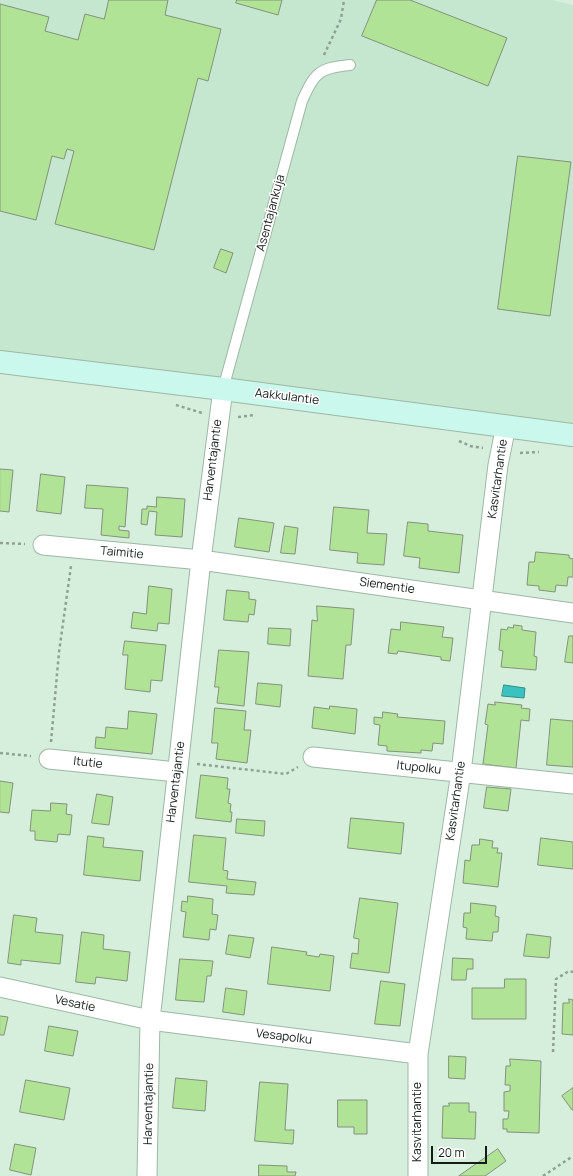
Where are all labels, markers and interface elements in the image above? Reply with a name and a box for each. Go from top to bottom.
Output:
street label: Asentajankuja [254,173,288,253]
street label: Aakkulantie [254,386,320,408]
street label: Harventajantie [201,418,225,502]
street label: Kasvitarhantie [485,438,511,520]
street label: Taimitie [100,544,144,562]
street label: Siementie [358,575,416,597]
street label: Harventajantie [164,740,188,824]
street label: Itutie [73,754,103,772]
street label: Itupolku [396,758,442,778]
street label: Kasvitarhantie [443,760,469,842]
street label: Vesatie [53,993,97,1015]
street label: Vesapolku [255,1026,313,1048]
street label: Harventajantie [141,1063,157,1145]
street label: Kasvitarhantie [411,1082,425,1162]
scale bar [433,1138,489,1164]
text: 20 m [438,1144,465,1161]

